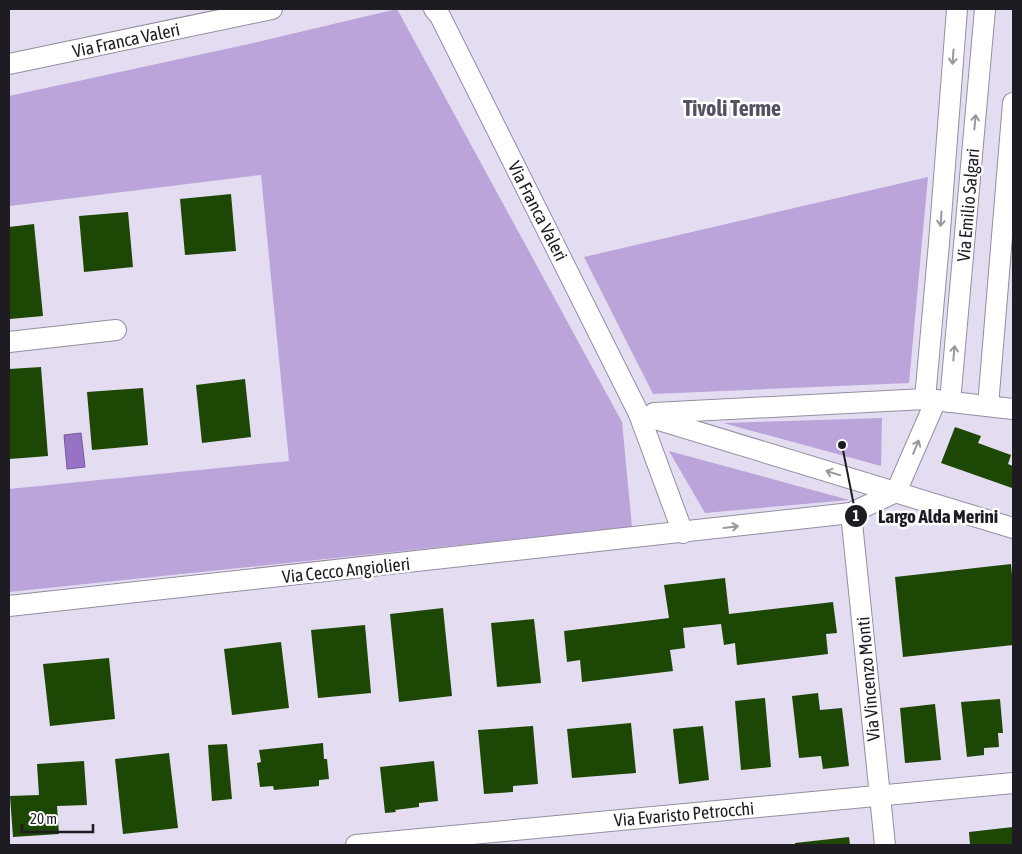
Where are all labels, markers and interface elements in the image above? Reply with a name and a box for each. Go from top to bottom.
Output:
street label: Via Franca Valeri [70,18,182,62]
one-way arrow [949,49,958,65]
district label: Tivoli Terme [683,95,781,121]
one-way arrow [970,114,980,130]
street label: Via Emilio Salgari [953,147,983,263]
street label: Via Franca Valeri [504,158,572,264]
one-way arrow [936,211,946,227]
one-way arrow [949,345,959,361]
one-way arrow [911,440,921,455]
one-way arrow [825,467,841,477]
callout: Largo Alda Merini [843,499,1008,533]
text: Largo Alda Merini [878,505,998,527]
text: 1 [852,507,860,524]
one-way arrow [723,522,739,532]
street label: Via Cecco Angiolieri [281,553,411,587]
street label: Via Vincenzo Monti [852,616,884,742]
street label: Via Evaristo Petrocchi [613,797,755,831]
scale bar [22,802,94,834]
text: 20 m [30,810,57,827]

